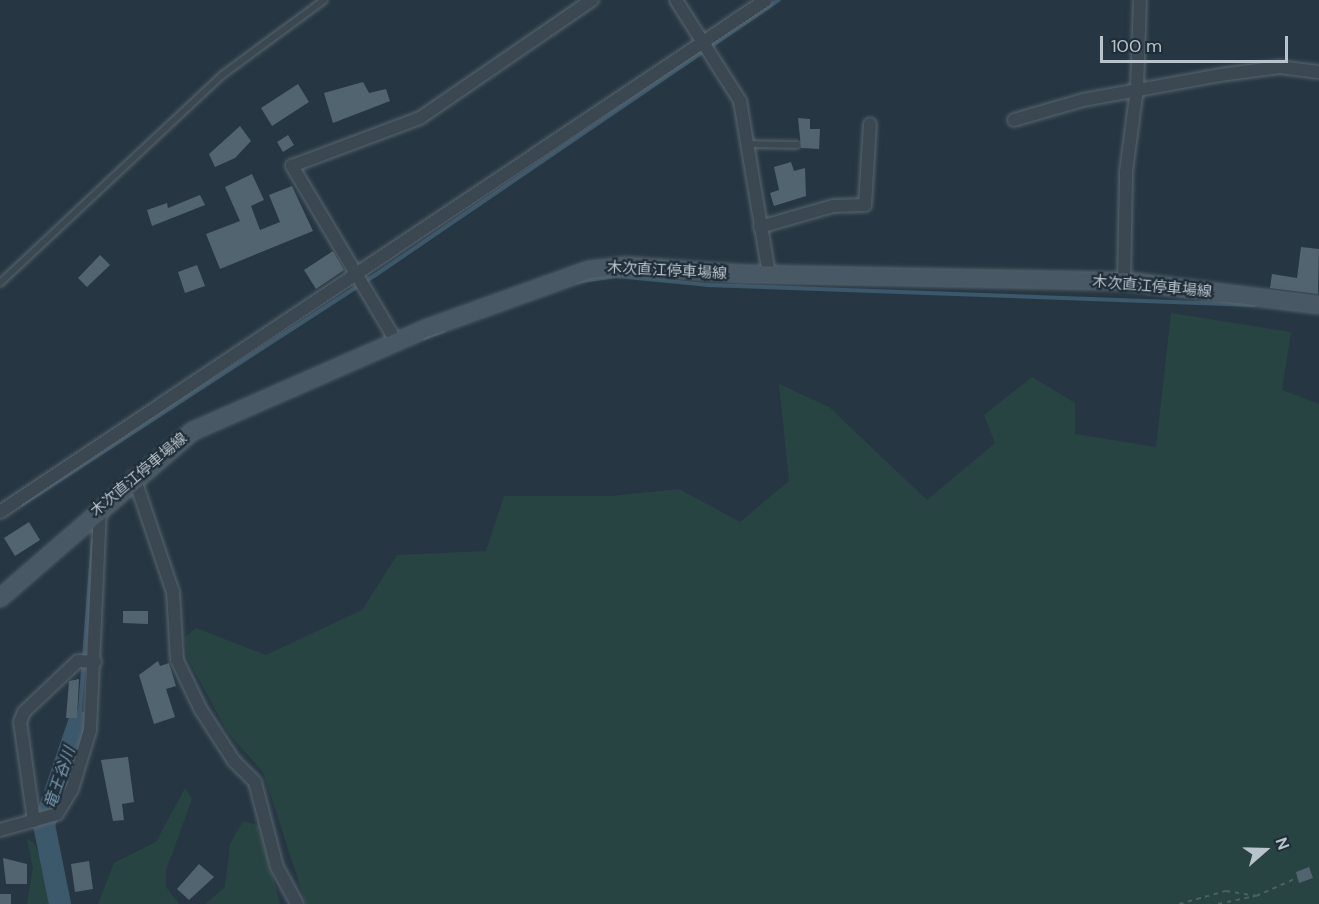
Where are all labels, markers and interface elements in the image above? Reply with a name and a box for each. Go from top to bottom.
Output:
scale bar [1103,24,1290,62]
text: 100 m [1111,34,1162,58]
street label: 木次直江停車場線 [607,259,727,283]
street label: 木次直江停車場線 [1091,273,1213,301]
street label: 木次直江停車場線 [87,430,191,520]
water label: 竜王谷川 [41,745,79,811]
north arrow [1235,820,1295,880]
text: N [1271,835,1294,853]

